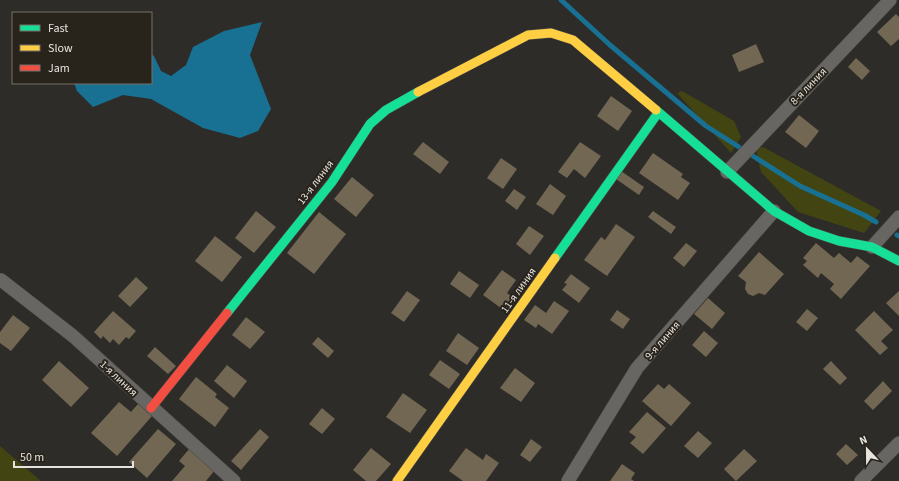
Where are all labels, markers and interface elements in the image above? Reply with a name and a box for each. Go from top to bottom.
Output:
legend [12,12,152,84]
text: Fast [48,20,68,37]
text: Slow [48,40,73,57]
text: Jam [48,60,70,77]
street label: 8-я линия [787,64,830,108]
street label: 13-я линия [294,157,337,208]
street label: 11-я линия [497,265,540,316]
street label: 9-я линия [641,318,683,363]
street label: 1-я линия [96,357,141,400]
north arrow [847,429,887,469]
text: N [857,432,870,449]
scale bar [14,443,133,469]
text: 50 m [20,449,44,466]

